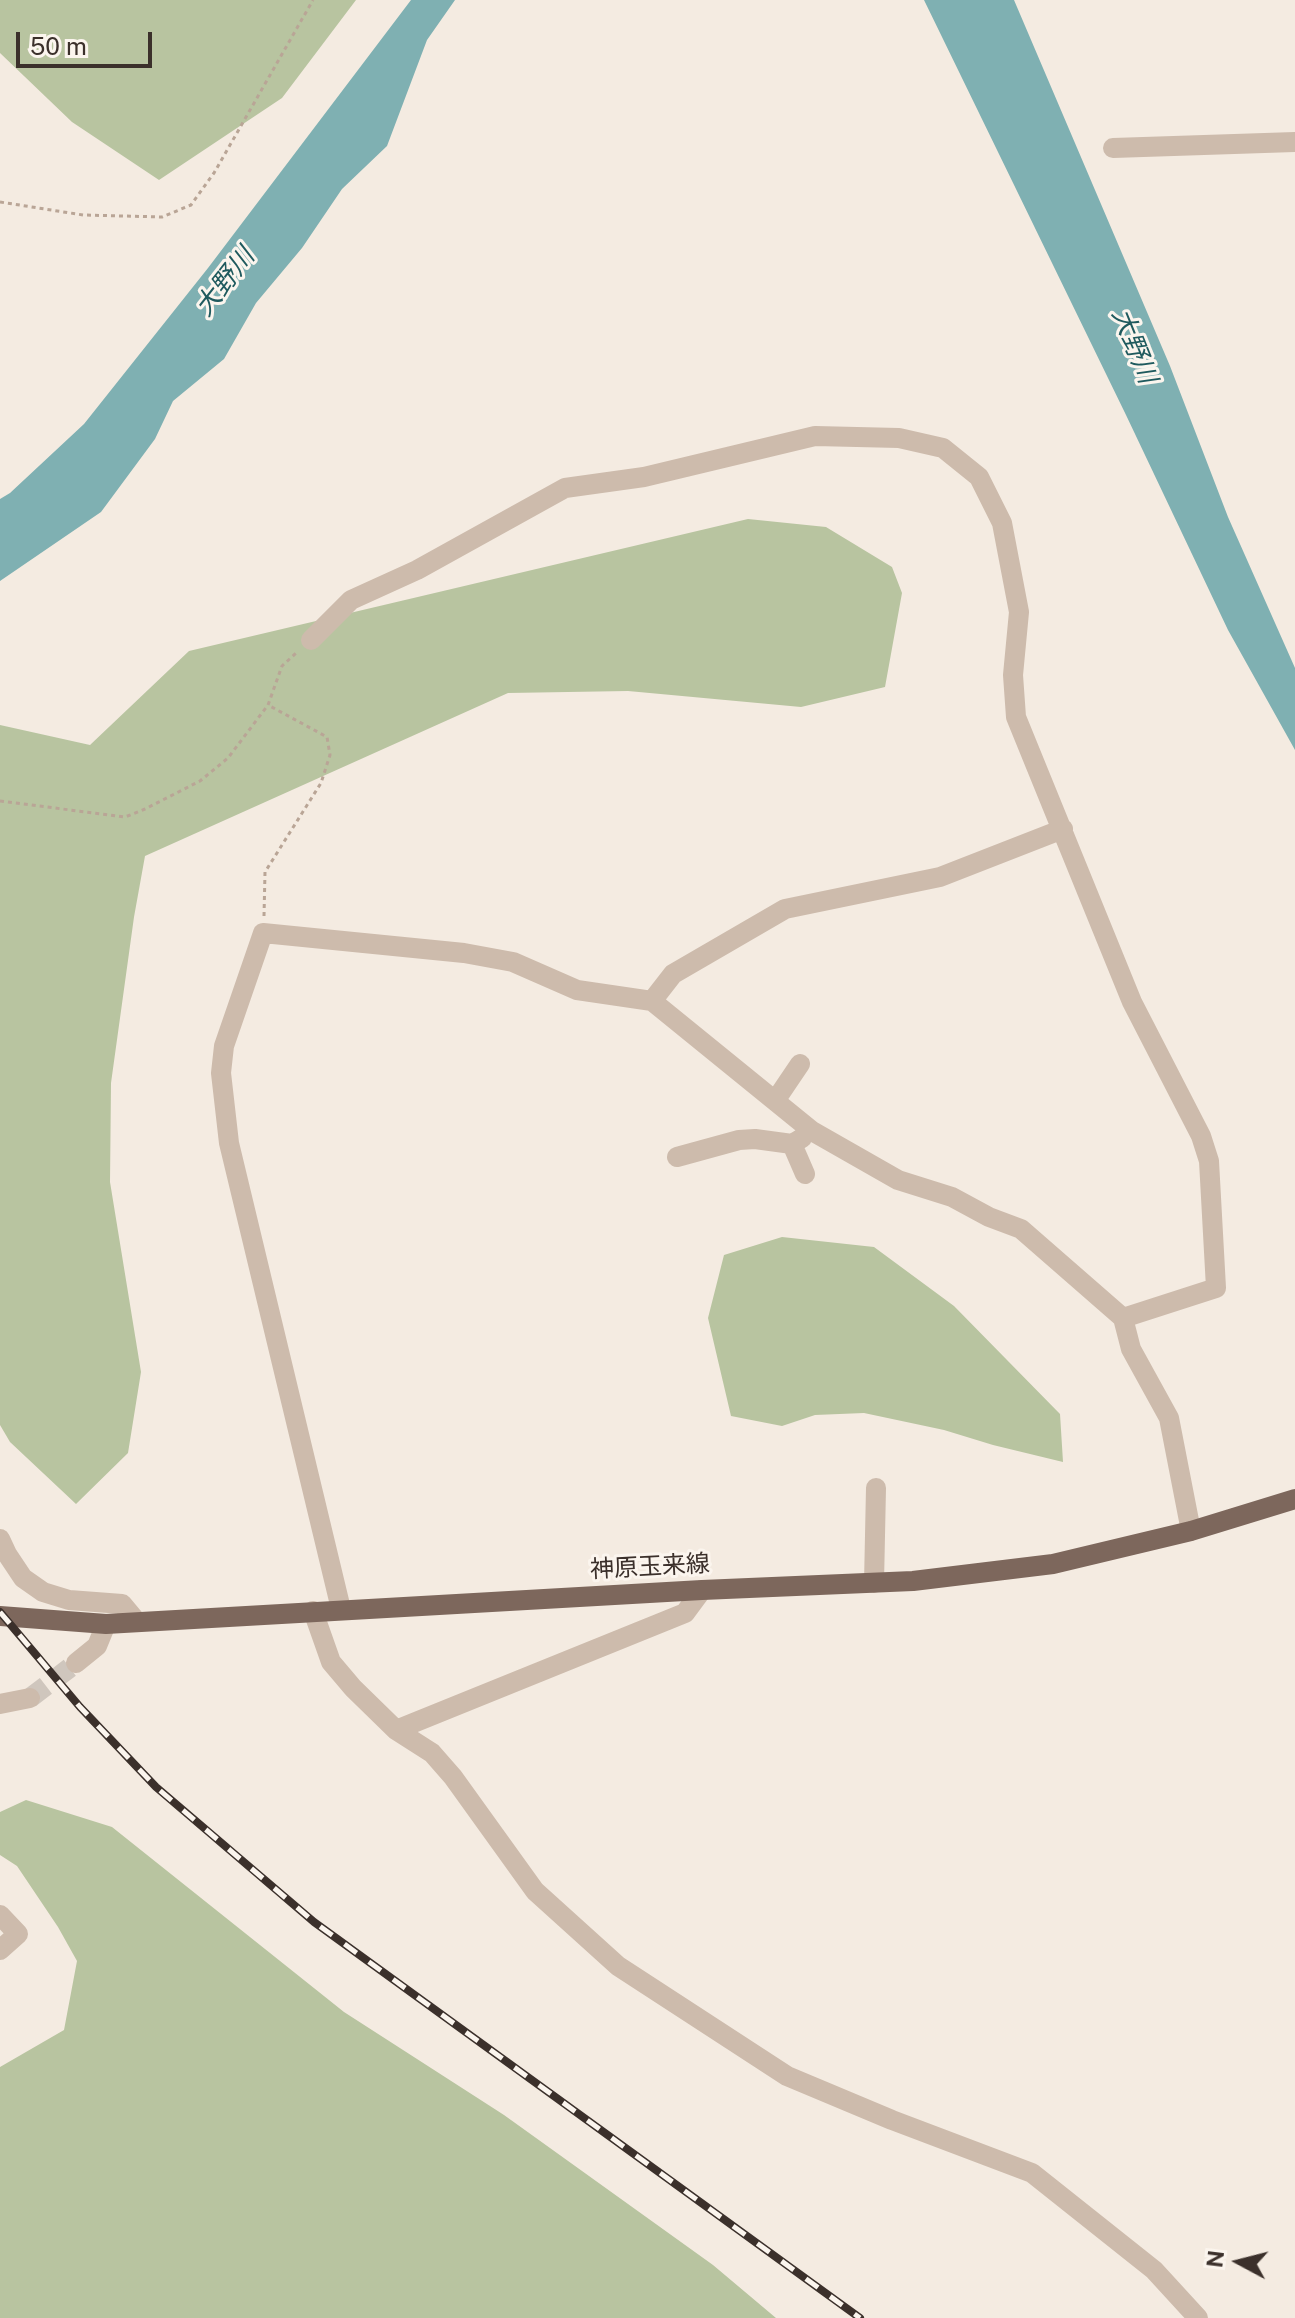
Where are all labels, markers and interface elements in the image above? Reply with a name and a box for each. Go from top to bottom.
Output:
scale bar [20,16,156,66]
text: 50 m [30,32,87,60]
water label: 大野川 [189,242,261,322]
water label: 大野川 [1105,304,1163,388]
street label: 神原玉来線 [589,1549,711,1585]
north arrow [1199,2222,1279,2302]
text: N [1201,2249,1229,2269]

